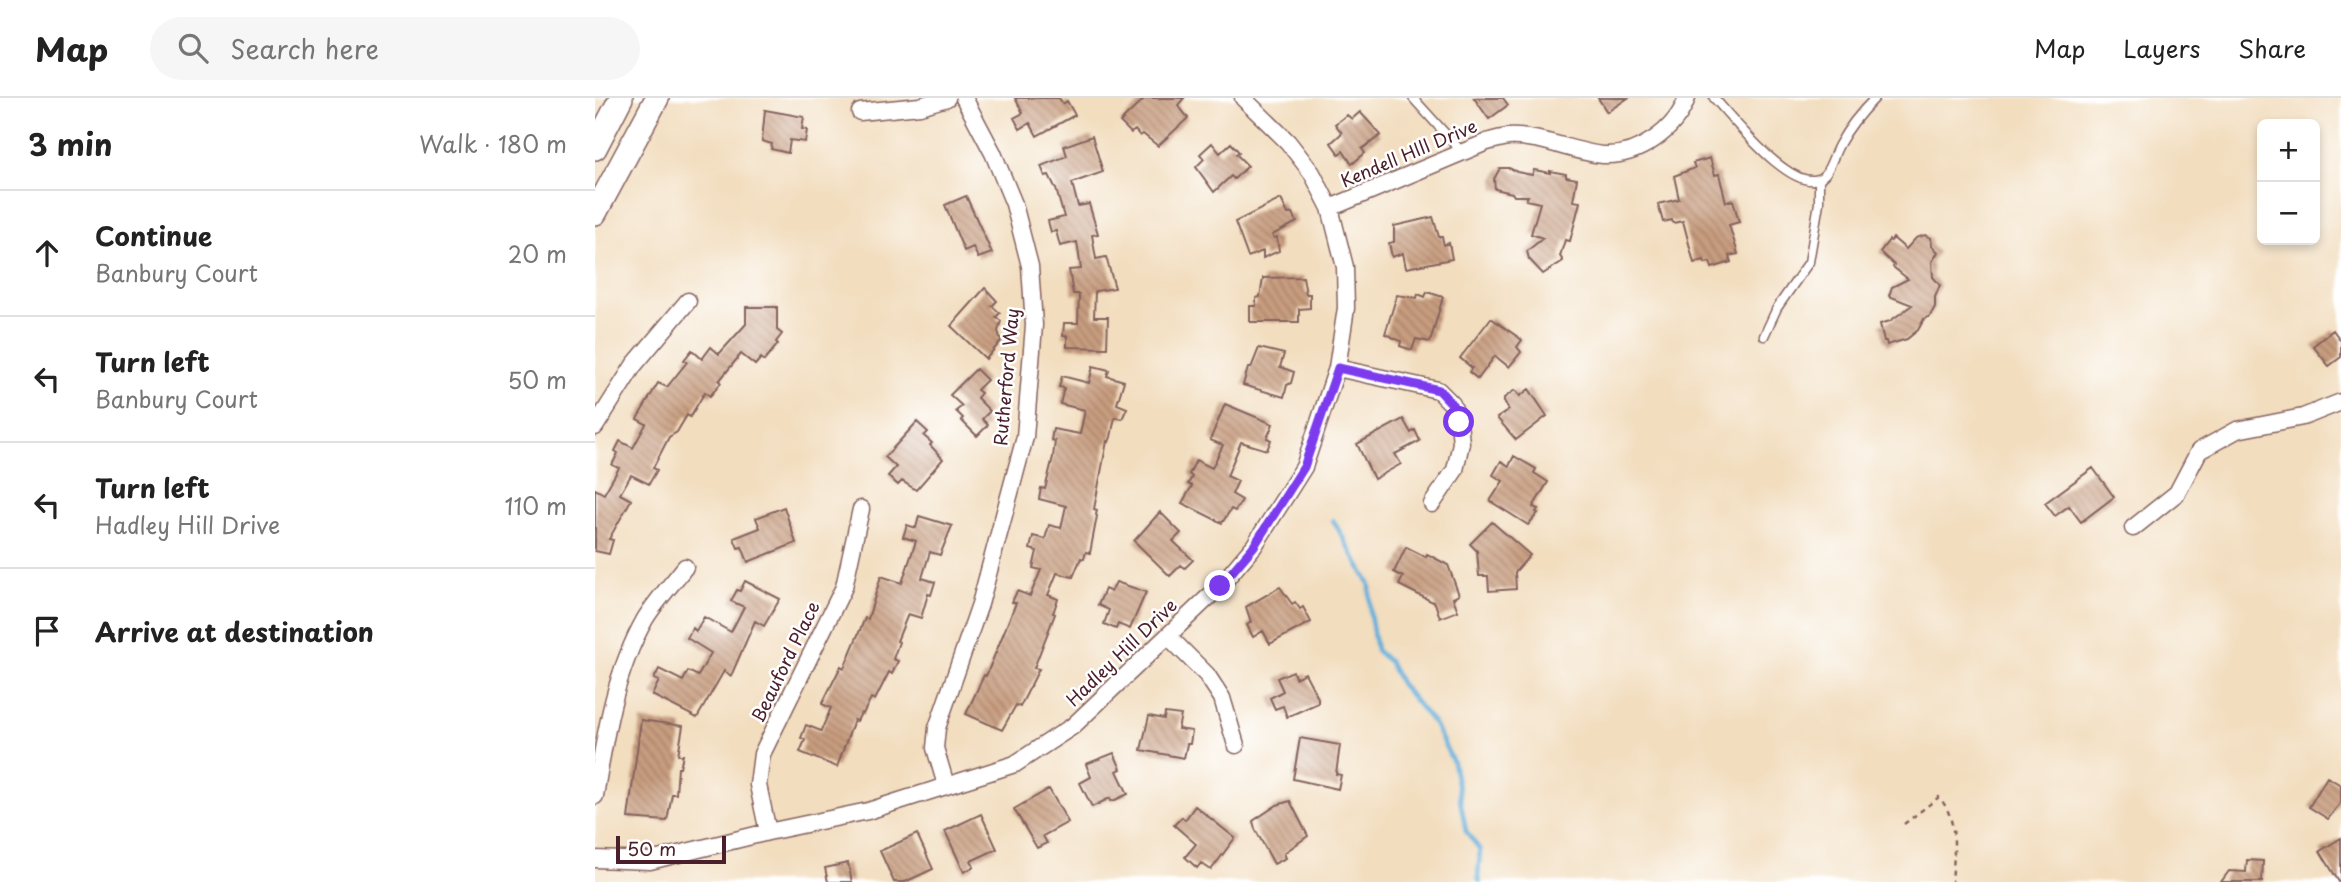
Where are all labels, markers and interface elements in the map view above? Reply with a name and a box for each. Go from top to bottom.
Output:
search box [150,17,640,80]
text: Map [35,23,108,73]
icon: search [174,29,212,67]
text: Search here [230,29,379,68]
text: Map [2034,30,2085,66]
text: Layers [2123,30,2200,66]
text: Share [2238,30,2306,66]
street label: Kendell HIll Drive [1336,112,1481,194]
map controls [2257,119,2320,245]
button: + [2257,119,2320,182]
text: 3 min [28,121,113,166]
text: Walk · 180 m [419,126,567,161]
button: − [2257,182,2320,245]
text: Continue [95,216,212,255]
icon: ahead [28,234,66,272]
text: 20 m [508,236,567,271]
text: Banbury Court [95,255,258,290]
street label: Rutherford Way [986,307,1025,447]
text: Turn left [95,342,210,381]
icon: left [28,360,66,398]
text: 50 m [507,362,567,397]
text: Banbury Court [95,381,258,416]
route start [1443,406,1474,437]
text: Turn left [95,468,210,507]
icon: left [28,486,66,524]
text: 110 m [505,488,567,523]
text: Hadley Hill Drive [95,507,280,542]
route end [1204,570,1235,601]
street label: Hadley Hill Drive [1059,592,1182,712]
street label: Beauford Place [744,596,826,727]
icon: arrive [28,612,66,650]
text: Arrive at destination [95,612,374,651]
scale bar [616,833,726,865]
text: 50 m [627,834,676,862]

